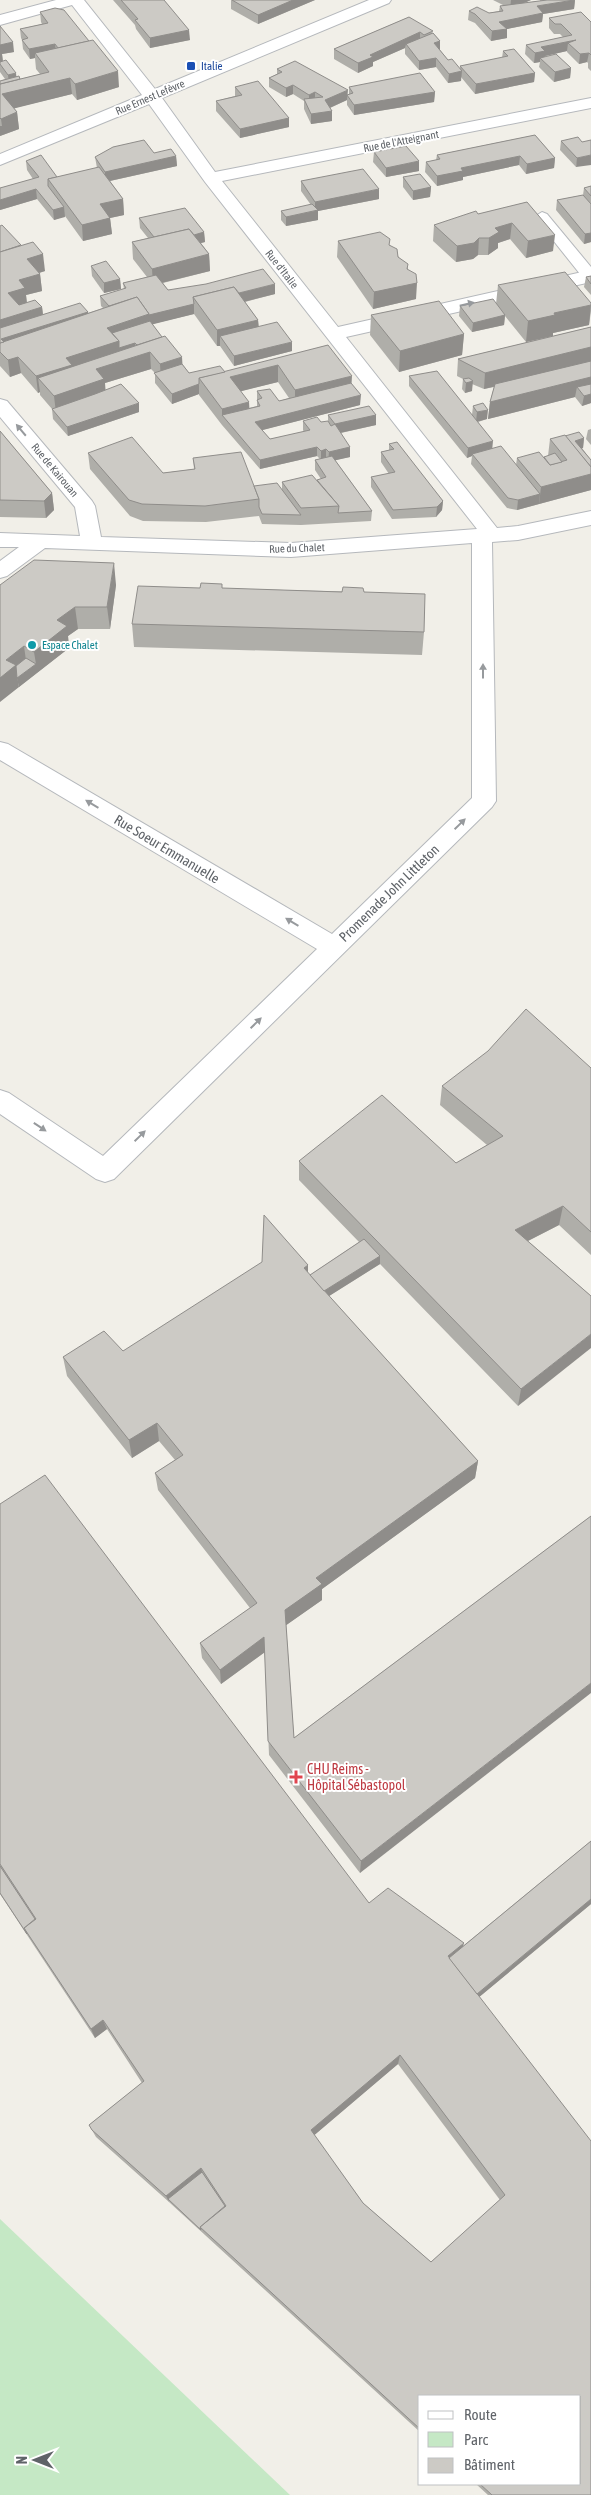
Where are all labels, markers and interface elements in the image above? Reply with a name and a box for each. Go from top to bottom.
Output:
marker: Italie [185,60,197,72]
place label: Italie [201,60,223,72]
street label: Rue Ernest Lefèvre [114,77,186,117]
street label: Rue de l'Atteignant [362,128,440,154]
street label: Rue d'Italie [263,247,301,291]
one-way arrow [459,300,474,308]
one-way arrow [16,424,27,437]
street label: Rue de Kairouan [29,441,81,499]
street label: Rue du Chalet [269,541,325,555]
marker: Espace Chalet [26,639,38,651]
place label: Espace Chalet [42,639,98,651]
one-way arrow [479,663,487,679]
one-way arrow [84,800,99,808]
street label: Rue Soeur Emmanuelle [112,811,222,887]
one-way arrow [454,818,466,830]
street label: Promenade John Littleton [336,841,442,945]
one-way arrow [285,918,298,927]
one-way arrow [250,1017,262,1029]
one-way arrow [34,1122,47,1132]
one-way arrow [134,1131,146,1143]
place label: CHU Reims - Hôpital Sébastopol [307,1761,406,1793]
marker: CHU Reims - Hôpital Sébastopol [289,1770,303,1784]
legend [418,2395,581,2485]
text: Route [464,2406,497,2423]
text: Parc [464,2431,488,2448]
north arrow [10,2435,60,2485]
text: N [14,2456,30,2464]
text: Bâtiment [464,2456,515,2473]

